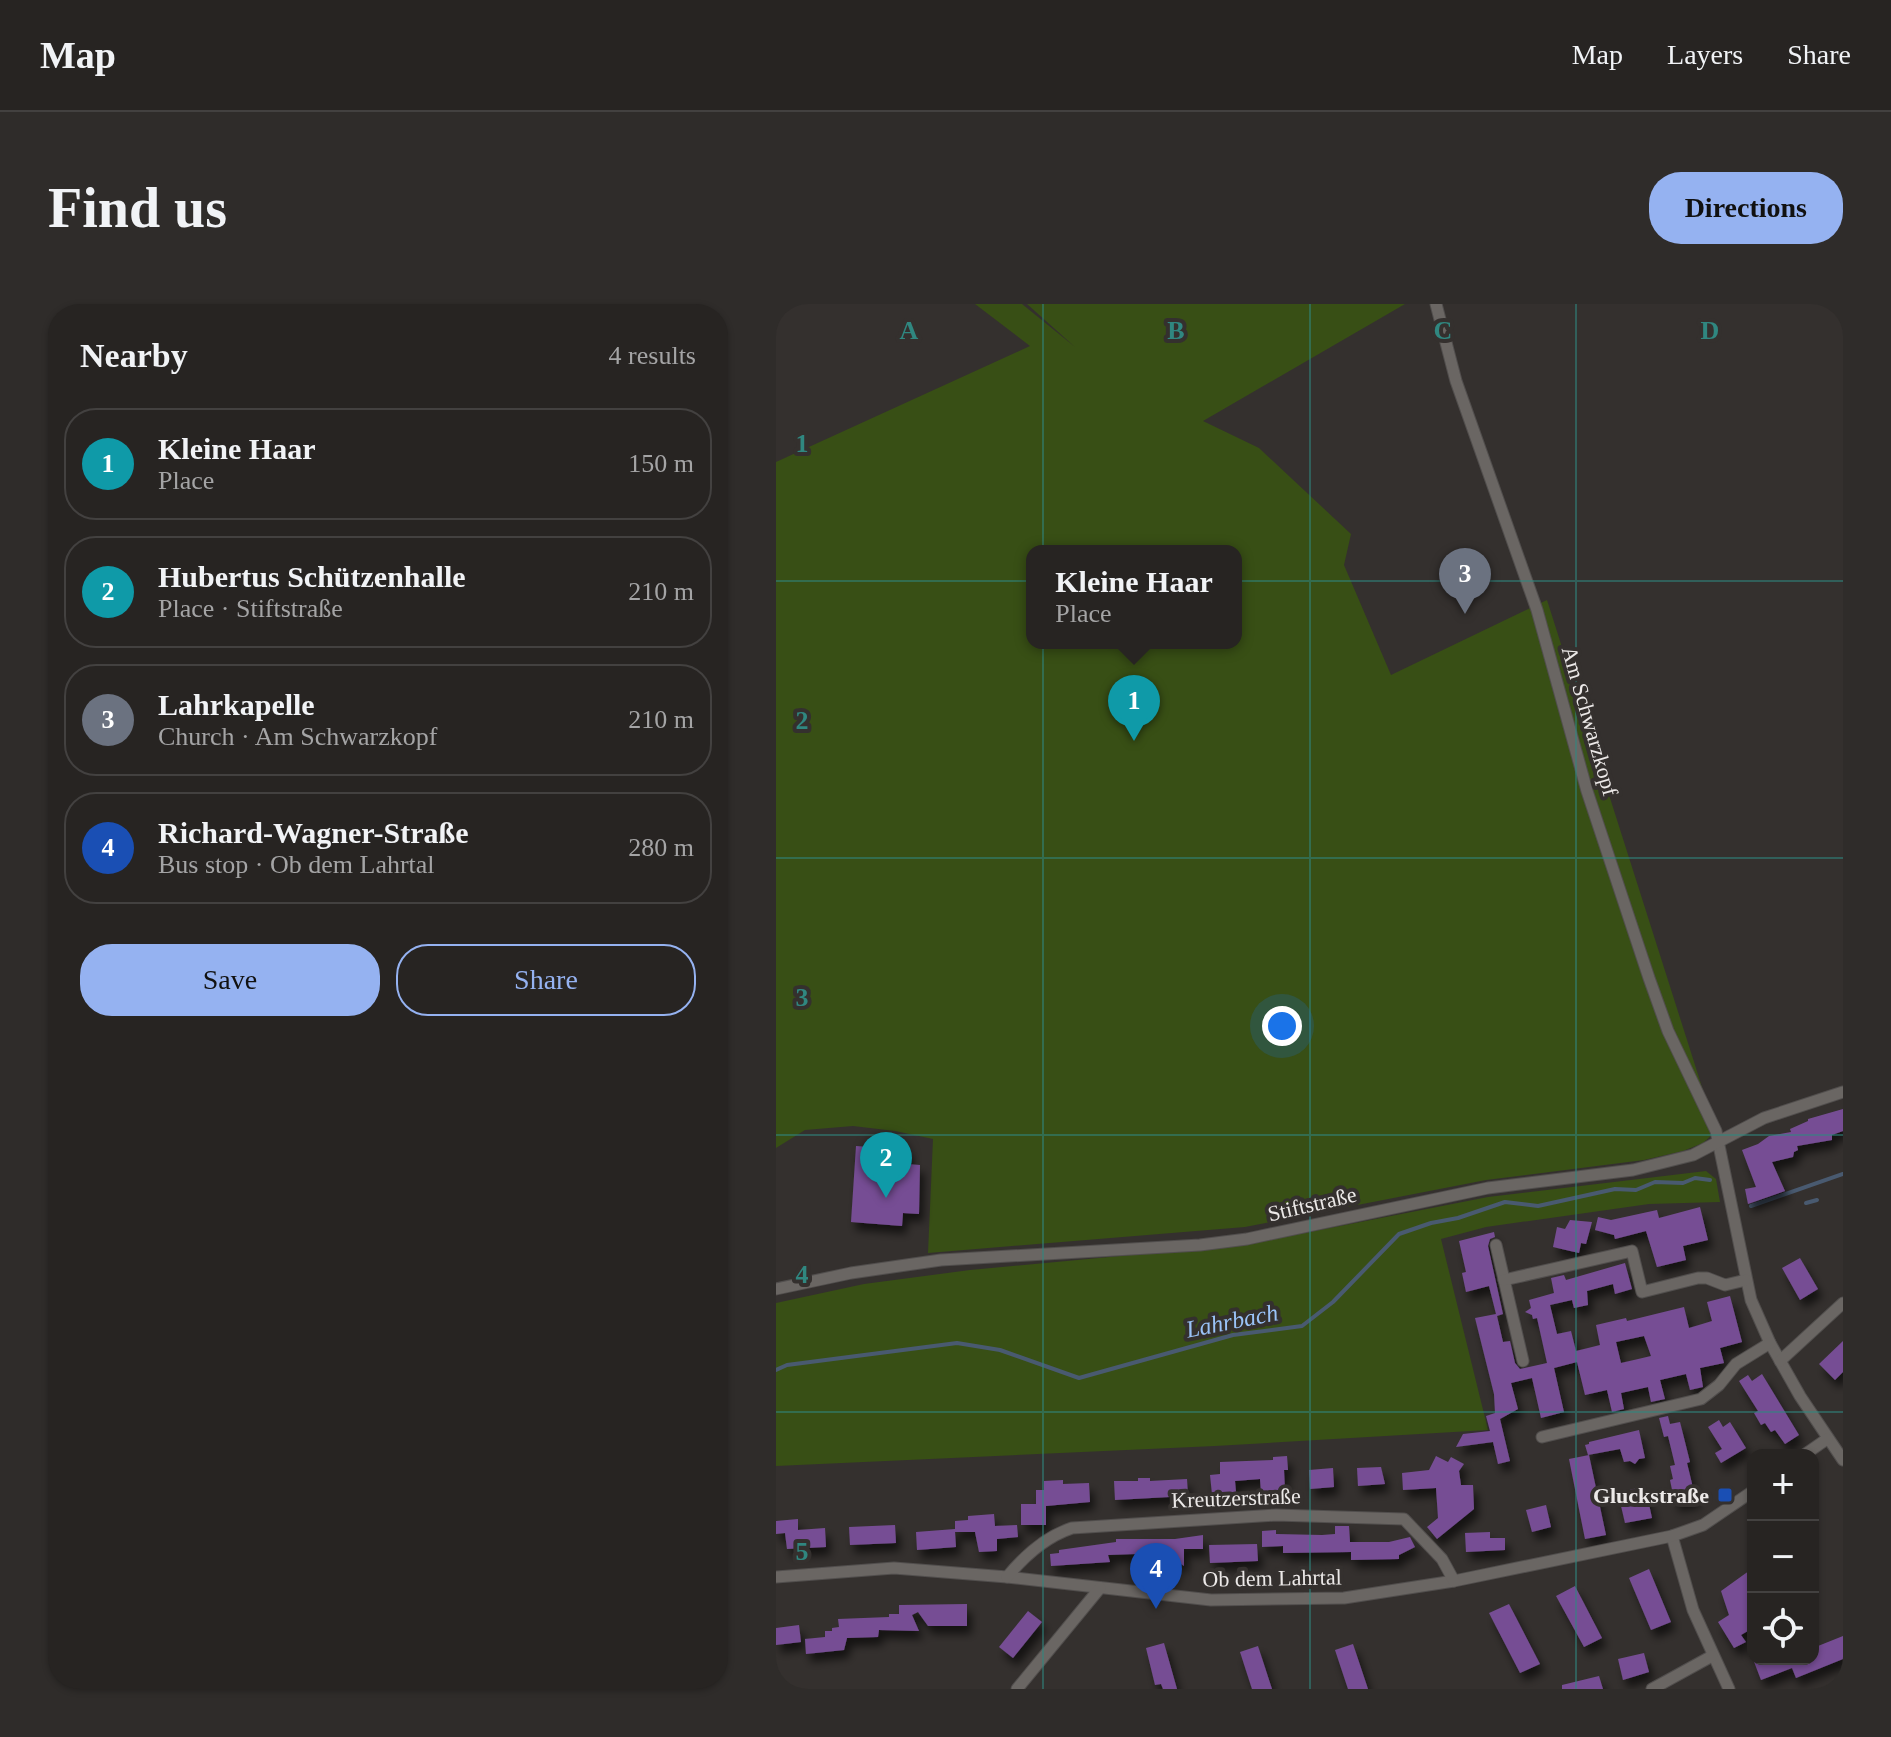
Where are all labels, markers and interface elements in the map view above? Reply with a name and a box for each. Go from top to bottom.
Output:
text: Map [40,34,116,76]
text: Map [1572,39,1623,70]
text: Layers [1667,39,1743,70]
text: Share [1787,39,1851,70]
button: Directions [1649,172,1843,244]
text: Find us [48,177,227,239]
text: A [900,316,919,345]
text: B [1167,316,1185,345]
text: C [1434,316,1452,345]
text: D [1701,316,1719,345]
text: Nearby [80,337,188,374]
text: 4 results [609,341,696,370]
text: 1 [796,429,809,458]
text: Kleine Haar [158,432,315,465]
text: 1 [102,449,115,478]
text: 150 m [628,449,694,478]
text: Place [158,466,214,495]
popup [1026,545,1242,649]
pin: 3 [1439,548,1491,614]
text: Hubertus Schützenhalle [158,560,466,593]
text: Kleine Haar [1055,565,1213,598]
text: 2 [102,577,115,606]
text: 210 m [628,577,694,606]
text: Place · Stiftstraße [158,594,343,623]
text: Place [1055,599,1112,628]
street label: Am Schwarzkopf [1557,643,1624,799]
pin: 1 [1108,675,1160,741]
text: Lahrkapelle [158,688,315,721]
text: 3 [102,705,115,734]
text: 210 m [628,705,694,734]
text: 2 [796,706,809,735]
text: Church · Am Schwarzkopf [158,722,437,751]
text: Richard-Wagner-Straße [158,816,469,849]
text: 4 [102,833,115,862]
text: 280 m [628,833,694,862]
text: Bus stop · Ob dem Lahrtal [158,850,435,879]
button: Save [80,944,380,1016]
button: Share [396,944,696,1016]
text: 3 [796,983,809,1012]
your location [1262,1006,1302,1046]
pin: 2 [860,1132,912,1198]
street label: Stiftstraße [1265,1182,1359,1226]
text: 4 [796,1260,809,1289]
water label: Lahrbach [1183,1299,1280,1343]
map controls [1747,1449,1819,1665]
button: + [1747,1449,1819,1521]
street label: Kreutzerstraße [1171,1483,1301,1513]
place label: Gluckstraße [1593,1483,1709,1508]
marker: Gluckstraße [1716,1486,1734,1504]
button: − [1747,1521,1819,1593]
text: 5 [796,1537,809,1566]
pin: 4 [1130,1543,1182,1609]
street label: Ob dem Lahrtal [1202,1564,1342,1592]
button: locate [1747,1593,1819,1665]

